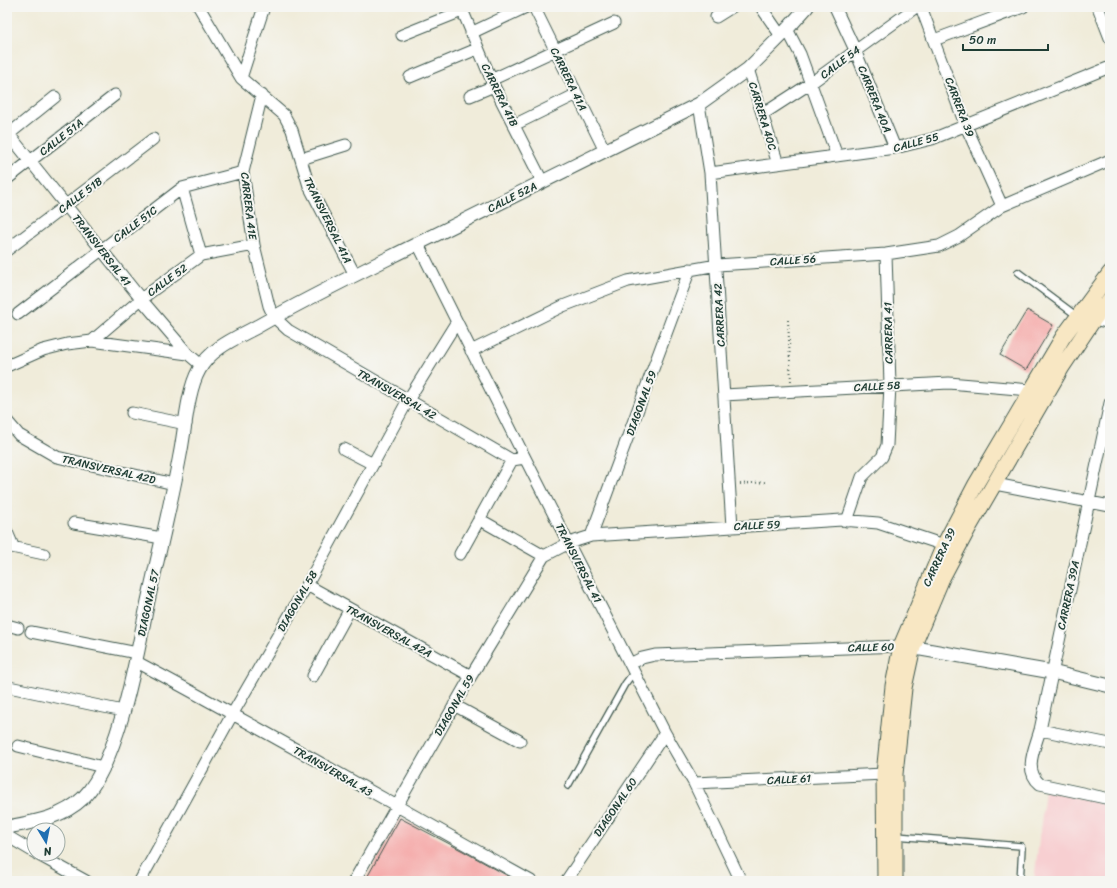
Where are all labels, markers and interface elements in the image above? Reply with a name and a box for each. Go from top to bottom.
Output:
scale bar [963,26,1048,52]
text: 50 m [969,29,996,51]
street label: CALLE 54 [816,41,865,84]
street label: CARRERA 41A [545,44,592,114]
street label: CARRERA 41B [476,60,523,130]
street label: CARRERA 40A [852,63,897,136]
street label: CARRERA 39 [939,74,980,140]
street label: CARRERA 40C [743,80,782,153]
street label: CALLE 51A [35,114,88,161]
street label: CALLE 55 [891,127,941,158]
street label: CARRERA 41E [235,171,262,242]
street label: CALLE 51B [54,172,107,219]
street label: TRANSVERSAL 41A [298,174,357,267]
street label: CALLE 52A [484,177,540,218]
street label: CALLE 51C [109,201,162,247]
street label: TRANSVERSAL 41 [67,210,136,291]
street label: CALLE 56 [769,249,817,272]
street label: CALLE 52 [143,259,192,302]
street label: CARRERA 42 [708,282,731,347]
street label: CARRERA 41 [878,302,899,364]
street label: TRANSVERSAL 42 [353,364,441,425]
street label: DIAGONAL 59 [621,368,662,439]
street label: CALLE 58 [853,376,901,397]
street label: TRANSVERSAL 42D [60,449,158,490]
street label: CALLE 59 [733,515,781,536]
street label: TRANSVERSAL 41 [550,520,607,607]
street label: CARRERA 39 [918,524,961,590]
street label: CARRERA 39A [1052,559,1085,631]
street label: DIAGONAL 57 [132,567,165,638]
street label: DIAGONAL 58 [272,567,323,636]
street label: TRANSVERSAL 42A [342,600,435,663]
street label: CALLE 60 [847,637,895,658]
street label: DIAGONAL 59 [429,671,480,740]
street label: TRANSVERSAL 43 [290,741,376,802]
street label: CALLE 61 [766,769,812,790]
street label: DIAGONAL 60 [588,774,642,841]
north arrow [26,822,66,862]
text: N [42,841,54,861]

